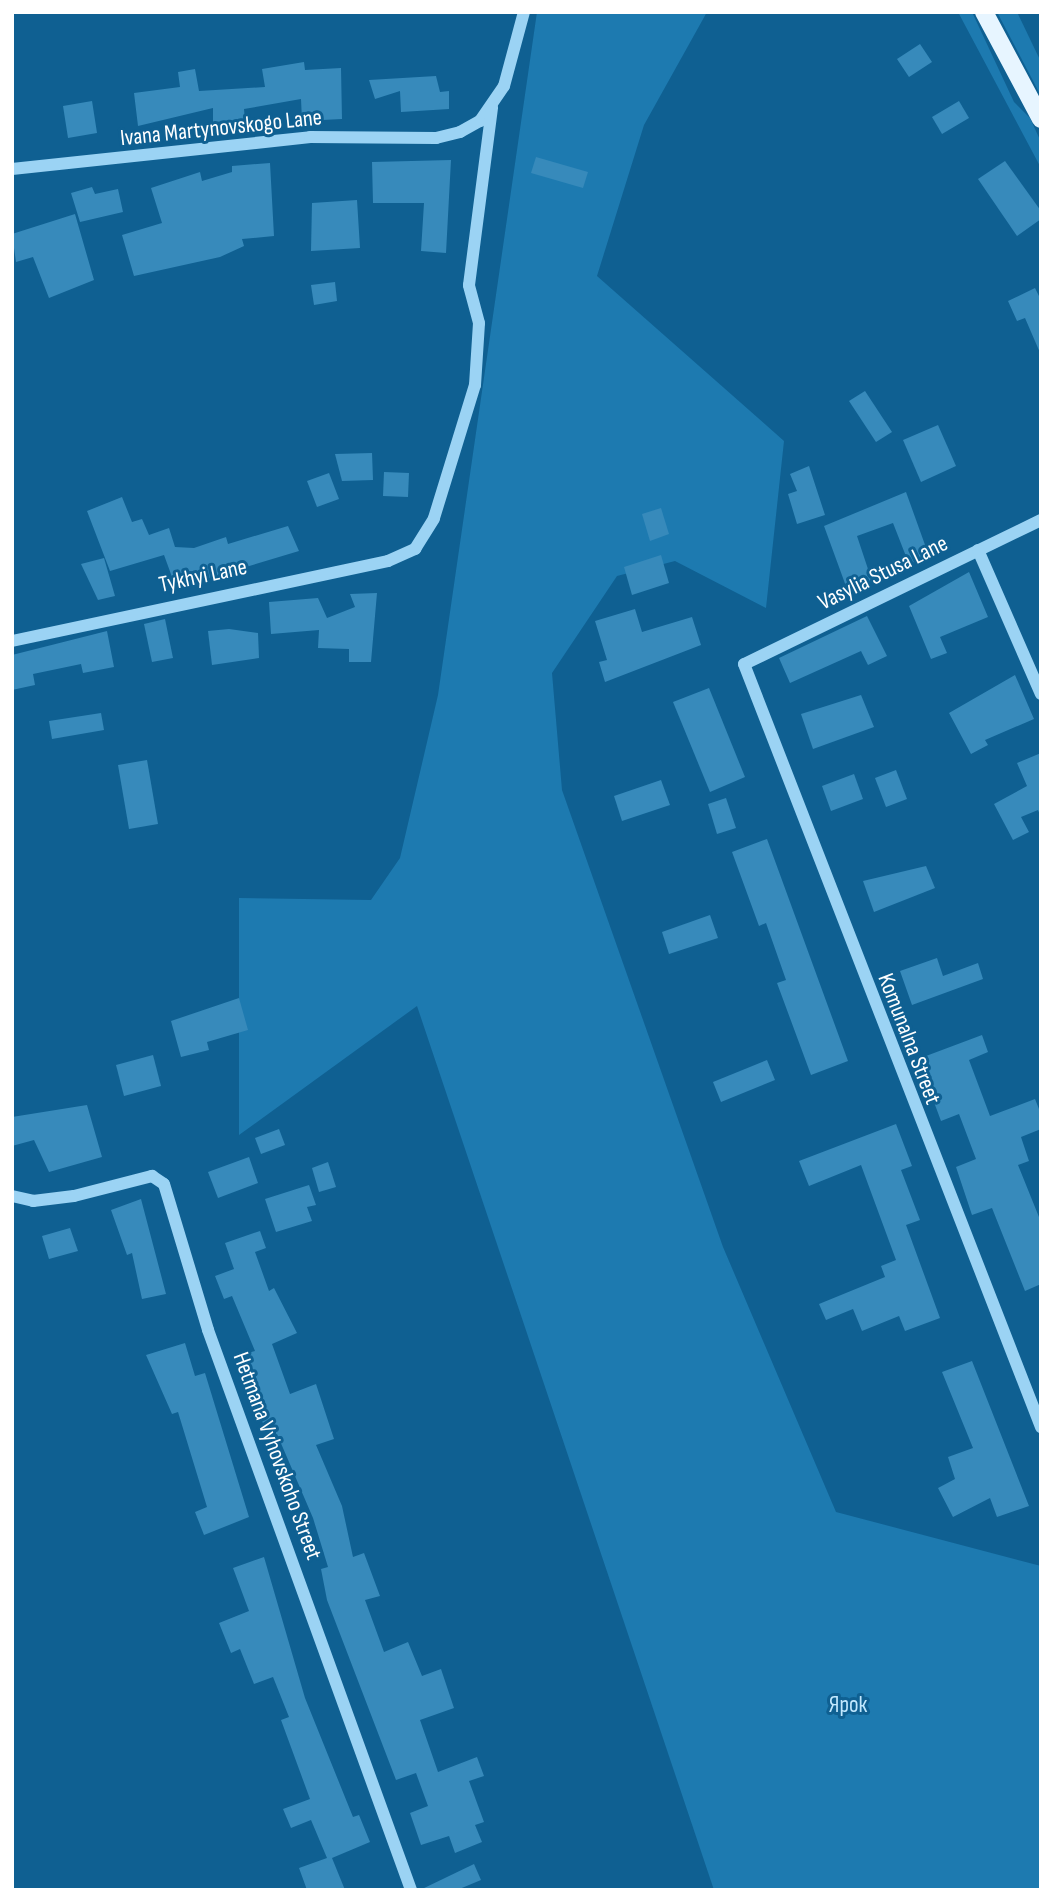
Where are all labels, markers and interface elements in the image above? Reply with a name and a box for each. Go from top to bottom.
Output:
street label: Ivana Martynovskogo Lane [119,104,323,152]
street label: Vasylia Stusa Lane [814,530,952,616]
street label: Tykhyi Lane [157,553,249,599]
street label: Komunalna Street [871,970,947,1108]
street label: Hetmana Vyhovskoho Street [227,1348,327,1564]
park label: Ярок [829,1691,867,1719]

